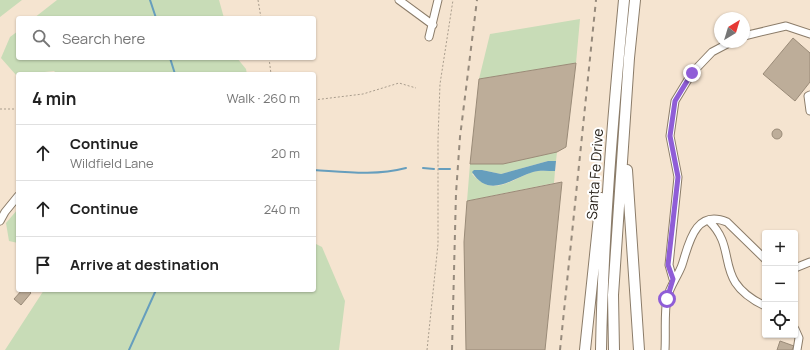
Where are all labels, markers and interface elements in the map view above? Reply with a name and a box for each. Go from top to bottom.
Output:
north arrow [714,12,750,48]
search box [16,16,316,60]
icon: search [30,27,52,49]
text: Search here [62,28,145,49]
route end [683,64,701,82]
text: 4 min [32,87,76,110]
text: Walk · 260 m [227,89,300,107]
street label: Santa Fe Drive [582,128,607,220]
text: Continue [70,133,138,154]
icon: ahead [32,142,54,164]
text: 20 m [271,144,300,162]
text: Wildfield Lane [70,154,154,172]
icon: ahead [32,198,54,220]
text: Continue [70,198,138,219]
text: 240 m [264,200,300,218]
map controls [762,230,798,338]
button: + [762,230,798,266]
icon: arrive [32,254,54,276]
text: Arrive at destination [70,254,219,275]
button: − [762,266,798,302]
route start [658,290,676,308]
button: locate [762,302,798,338]

